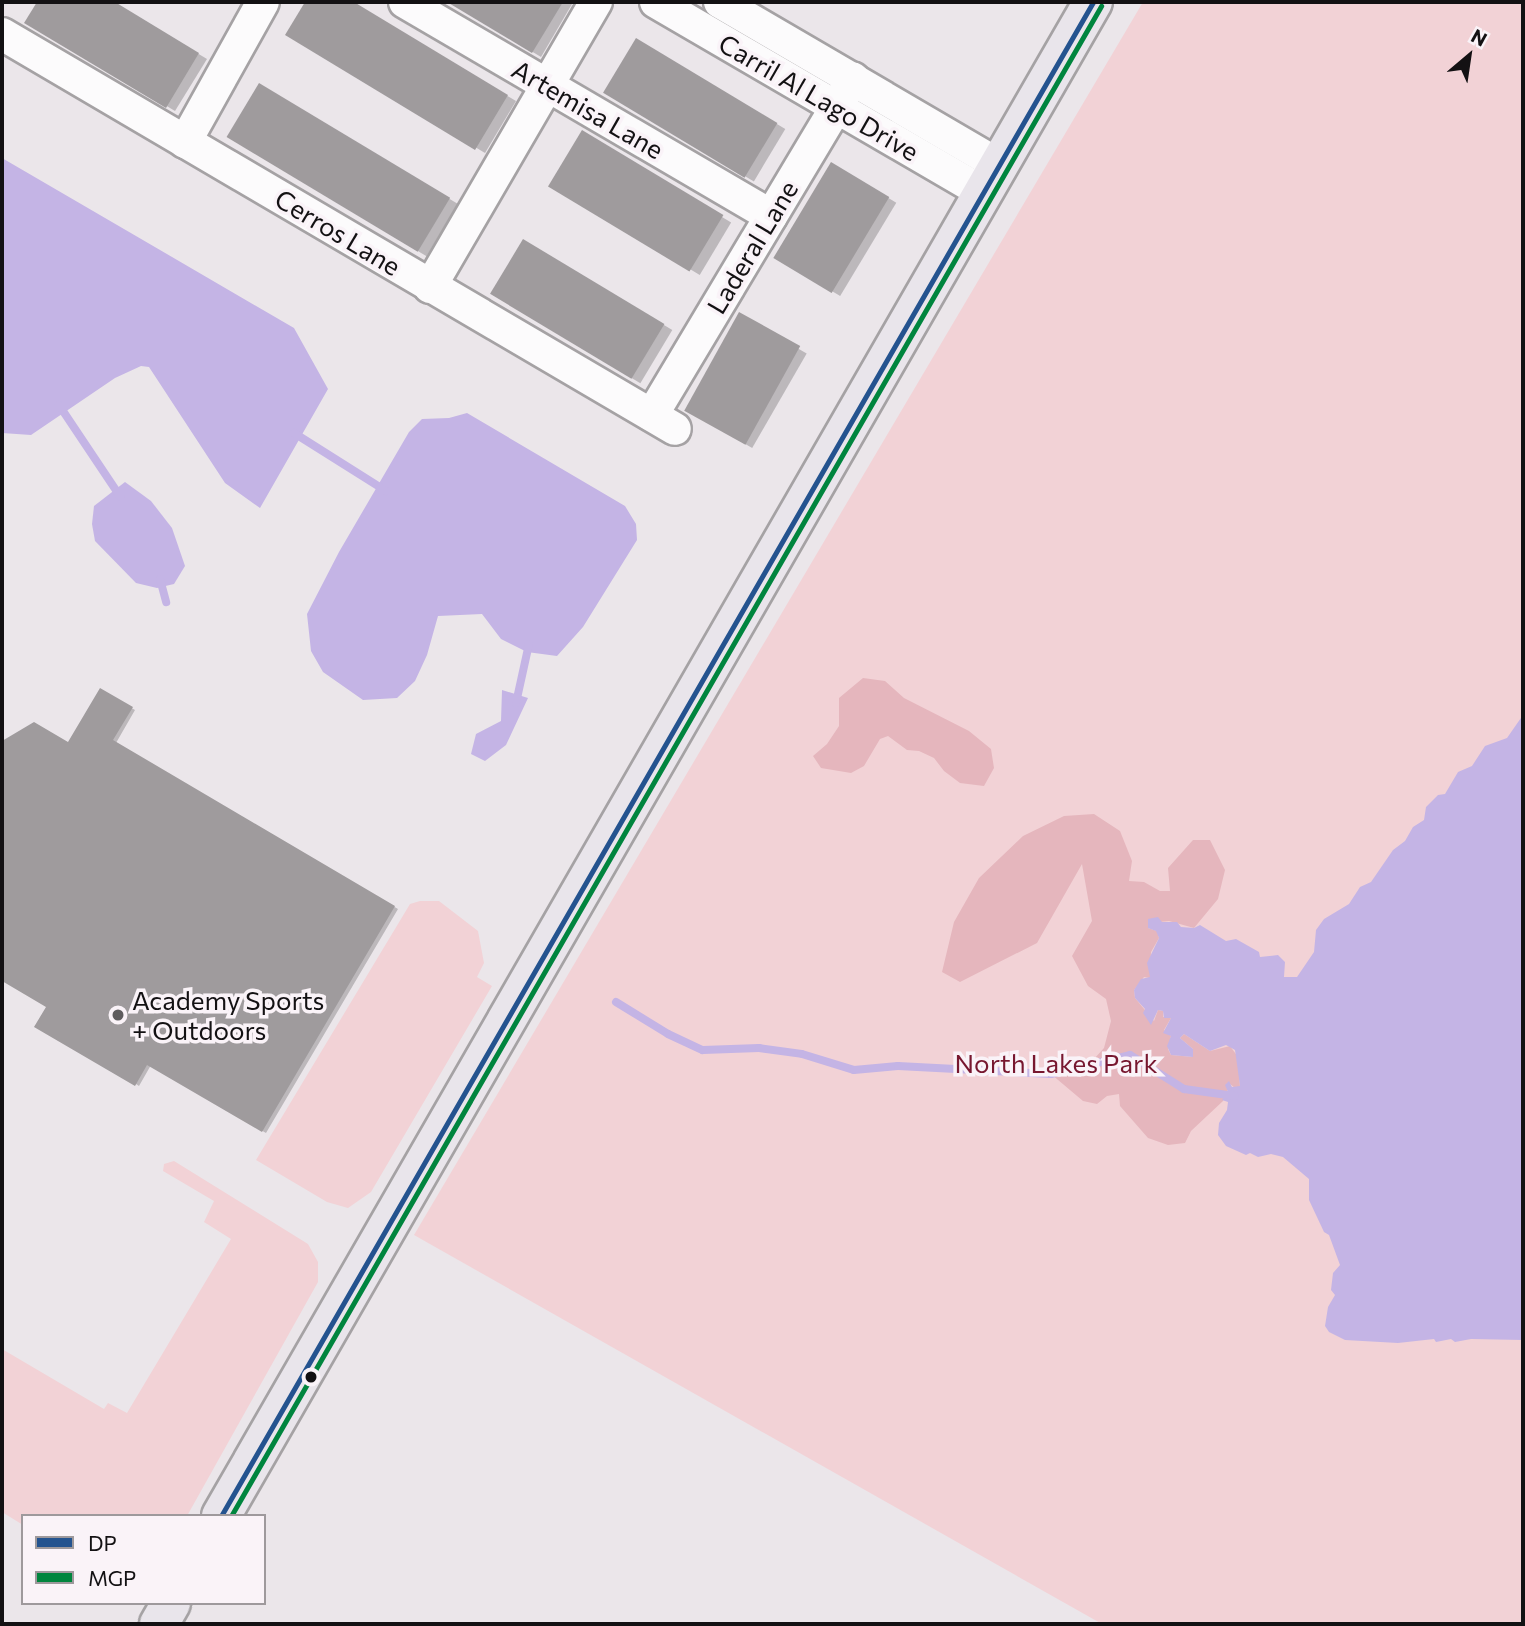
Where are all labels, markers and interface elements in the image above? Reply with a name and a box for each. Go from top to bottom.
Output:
north arrow [1434,21,1504,91]
text: N [1468,24,1491,51]
street label: Carril Al Lago Drive [714,27,924,167]
street label: Artemisa Lane [507,53,669,165]
street label: Laderal Lane [700,175,804,319]
street label: Cerros Lane [270,182,406,282]
place label: Academy Sports + Outdoors [132,984,324,1046]
marker: Academy Sports + Outdoors [110,1007,126,1023]
park label: North Lakes Park [955,1047,1157,1079]
unlabelled marker [304,1370,318,1384]
legend [21,1514,266,1605]
text: DP [88,1530,117,1555]
text: MGP [88,1565,136,1590]

